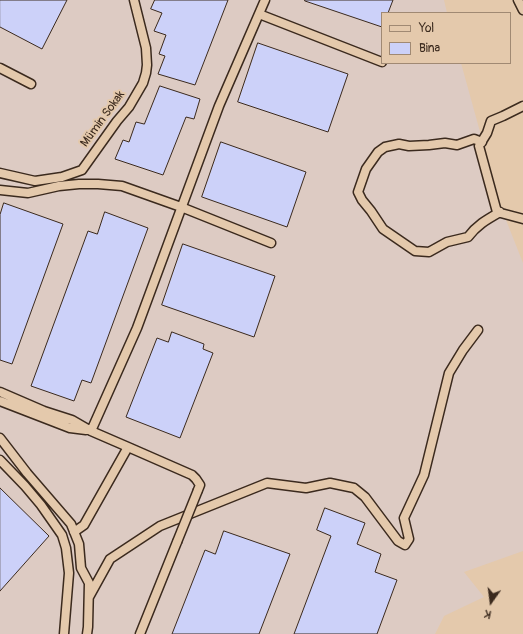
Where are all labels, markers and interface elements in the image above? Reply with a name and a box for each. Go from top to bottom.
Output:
legend [381,12,511,64]
text: Yol [419,21,434,36]
text: Bina [419,41,440,56]
street label: Mümin Sokak [78,88,128,150]
north arrow [471,582,511,622]
text: K [483,607,493,621]

